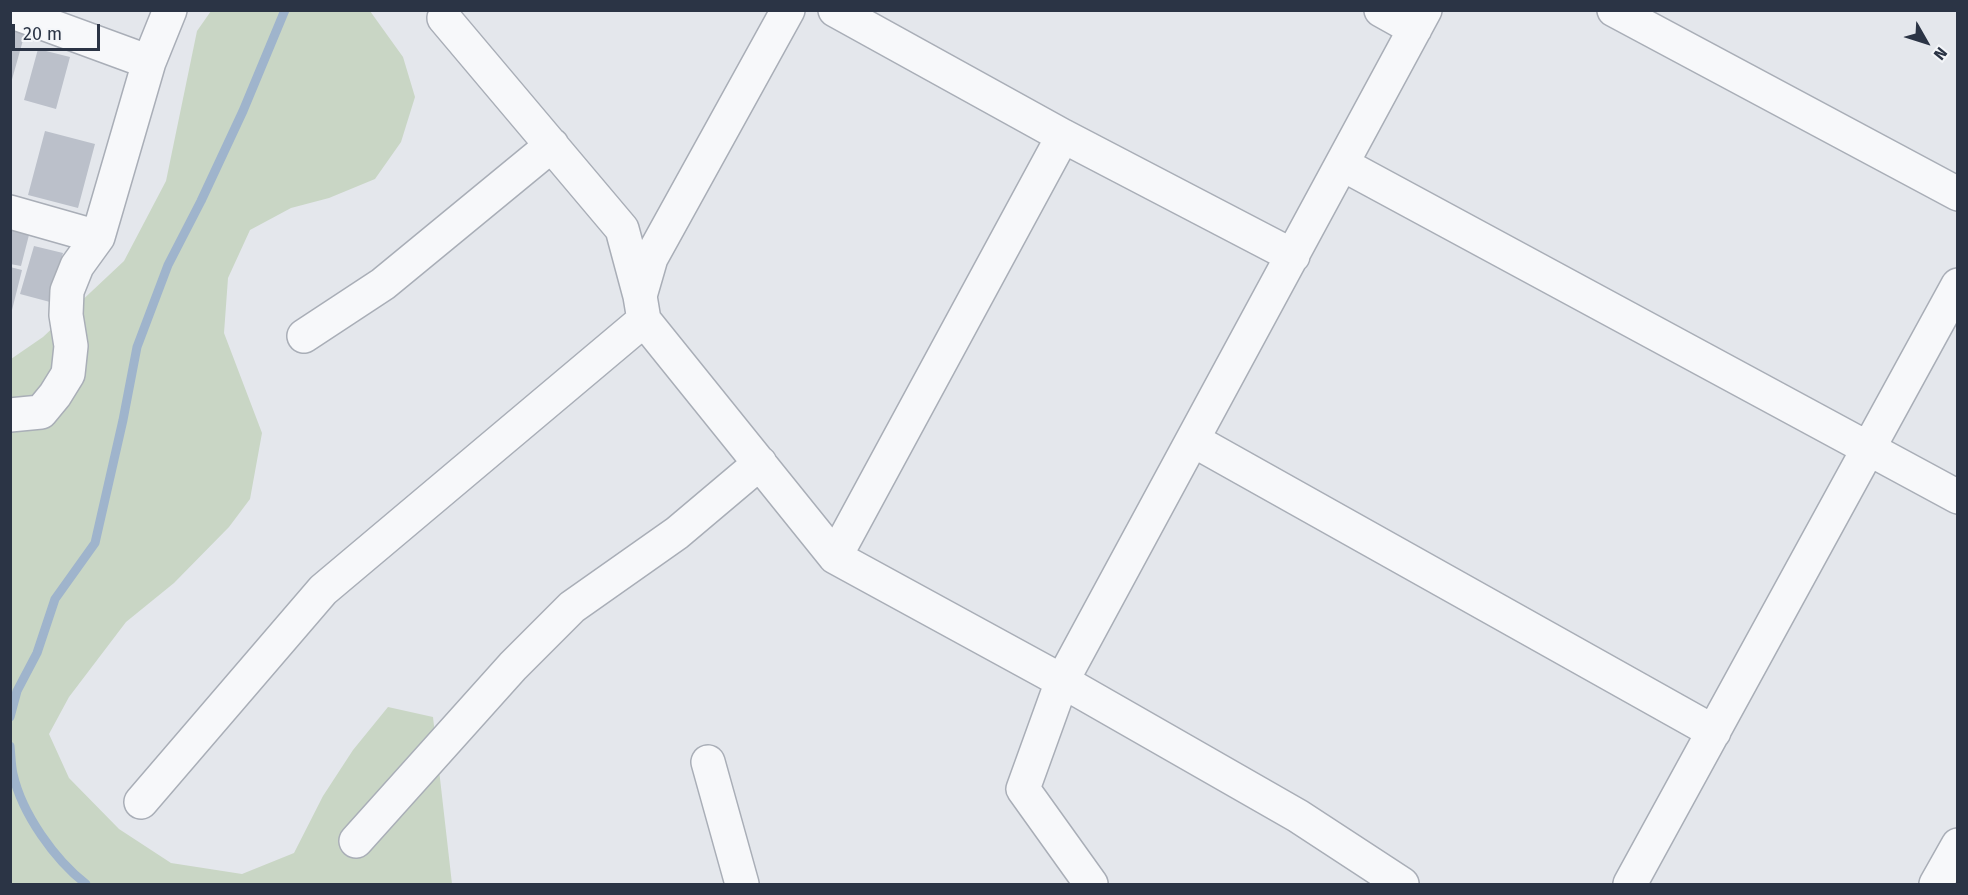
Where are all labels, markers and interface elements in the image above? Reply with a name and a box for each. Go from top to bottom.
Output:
scale bar [15,12,104,50]
north arrow [1896,12,1956,72]
text: 20 m [23,23,62,45]
text: N [1930,44,1951,64]

